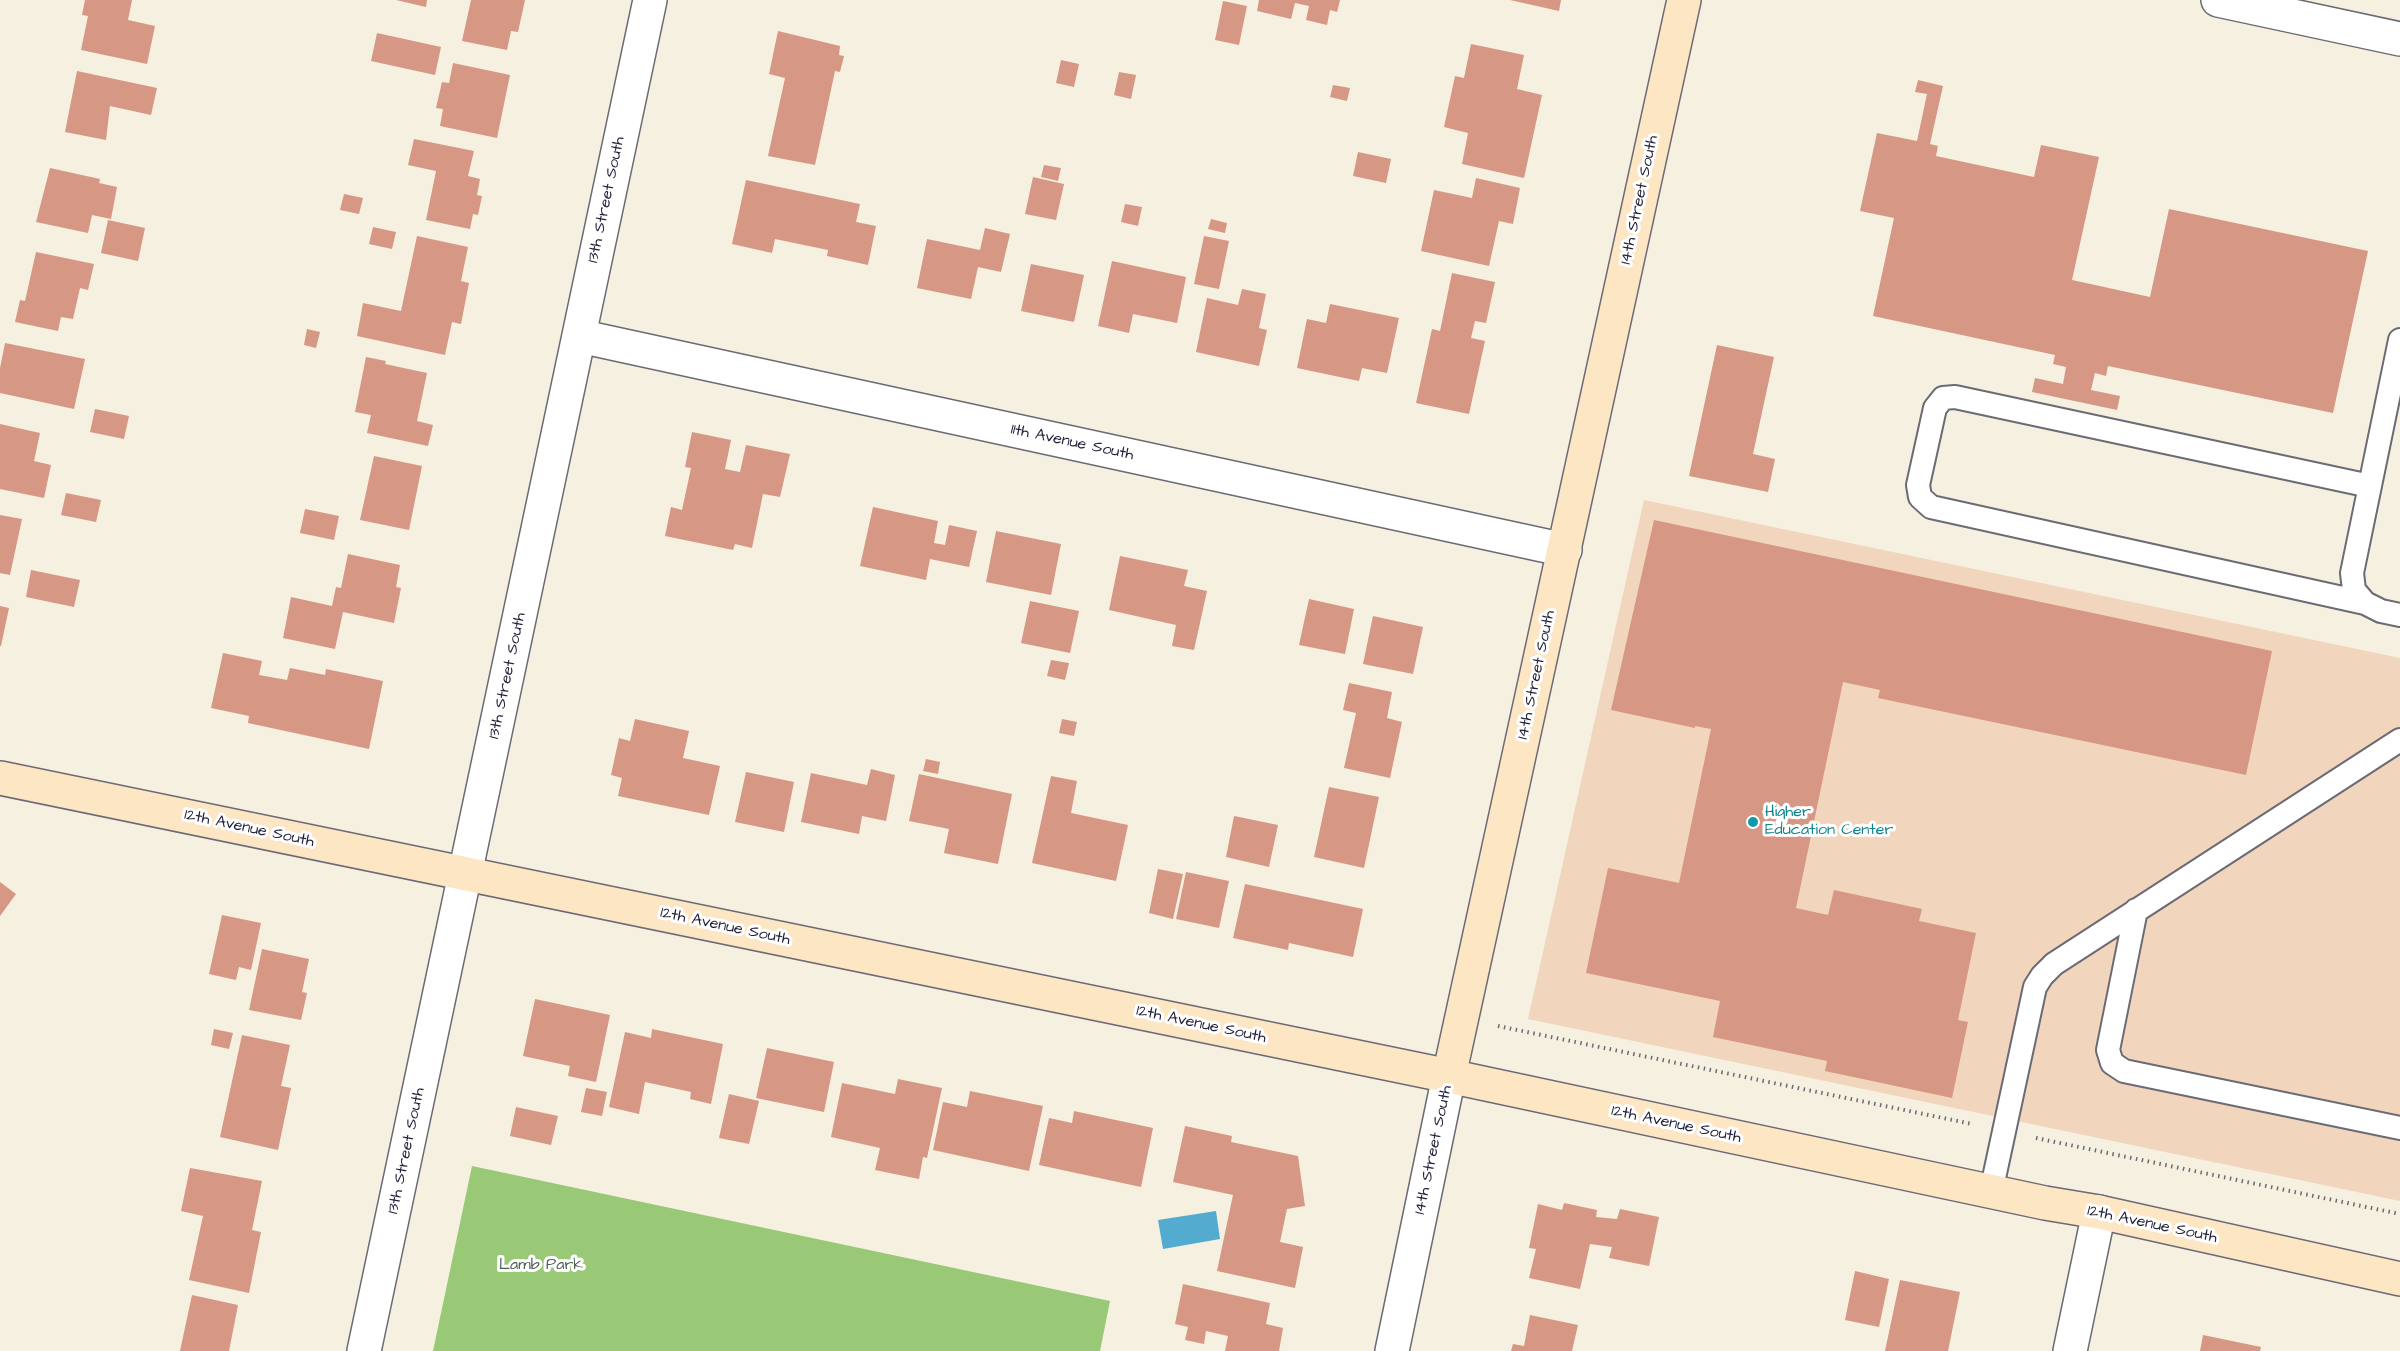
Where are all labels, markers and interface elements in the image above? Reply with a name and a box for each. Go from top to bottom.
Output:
street label: 14th Street South [1617,134,1663,266]
street label: 13th Street South [584,135,630,265]
street label: 11th Avenue South [1009,421,1135,465]
street label: 14th Street South [1514,609,1560,741]
street label: 13th Street South [485,611,531,741]
place label: Higher Education Center [1765,803,1893,841]
street label: 12th Avenue South [182,806,316,852]
marker: Higher Education Center [1746,815,1760,829]
street label: 12th Avenue South [658,904,792,950]
street label: 12th Avenue South [1134,1002,1268,1048]
street label: 14th Street South [1411,1084,1457,1216]
street label: 13th Street South [384,1086,430,1216]
street label: 12th Avenue South [1609,1102,1743,1148]
street label: 12th Avenue South [2085,1202,2219,1248]
park label: Lamb Park [499,1256,583,1276]

